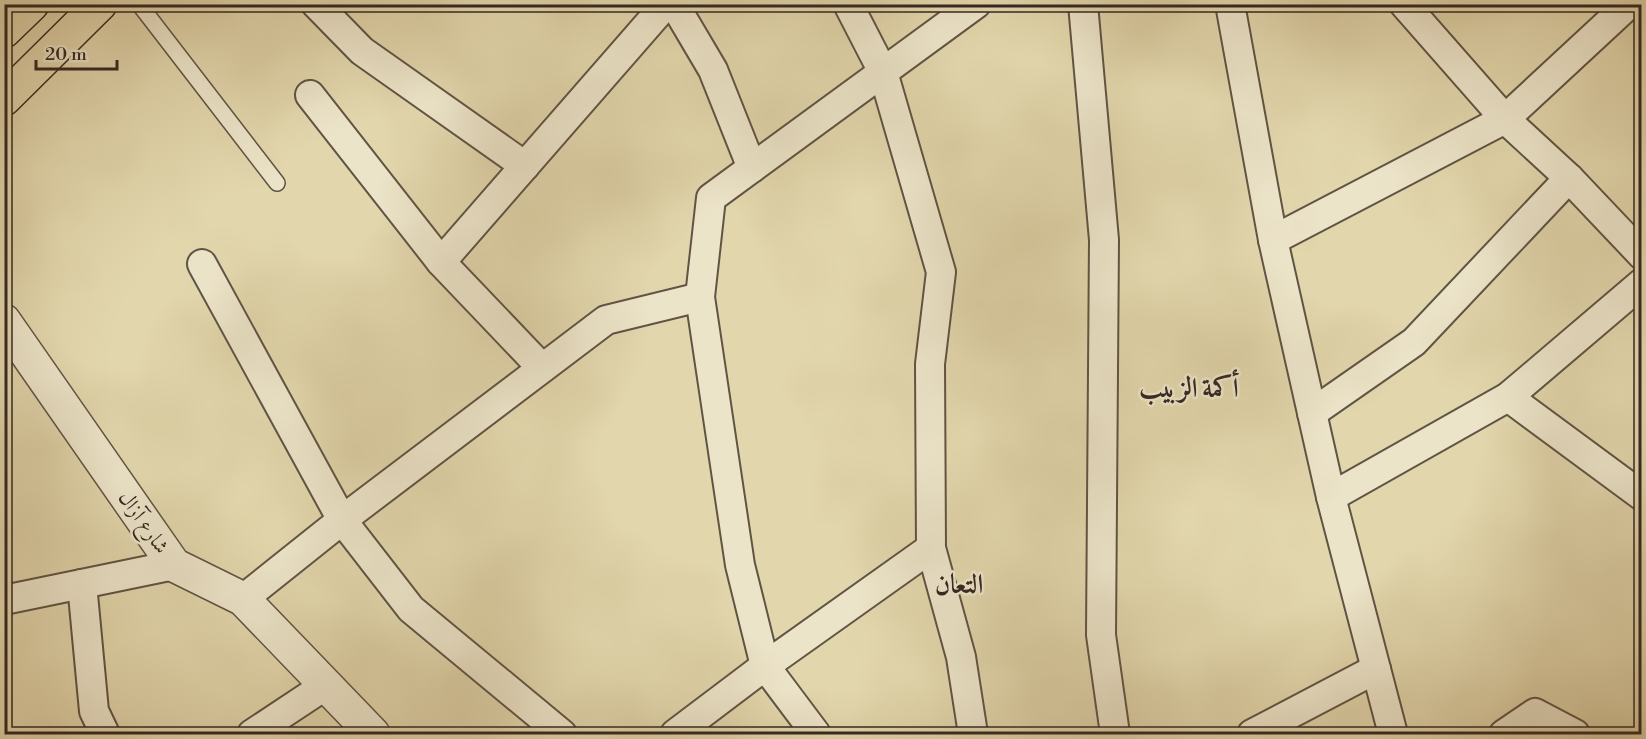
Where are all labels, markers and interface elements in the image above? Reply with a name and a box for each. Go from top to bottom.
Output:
scale bar [36,33,117,71]
text: 20 m [45,43,87,66]
district label: أكمة الزبيب [1139,369,1240,406]
street label: شارع آزال [109,485,175,561]
district label: التعان [935,568,983,602]

